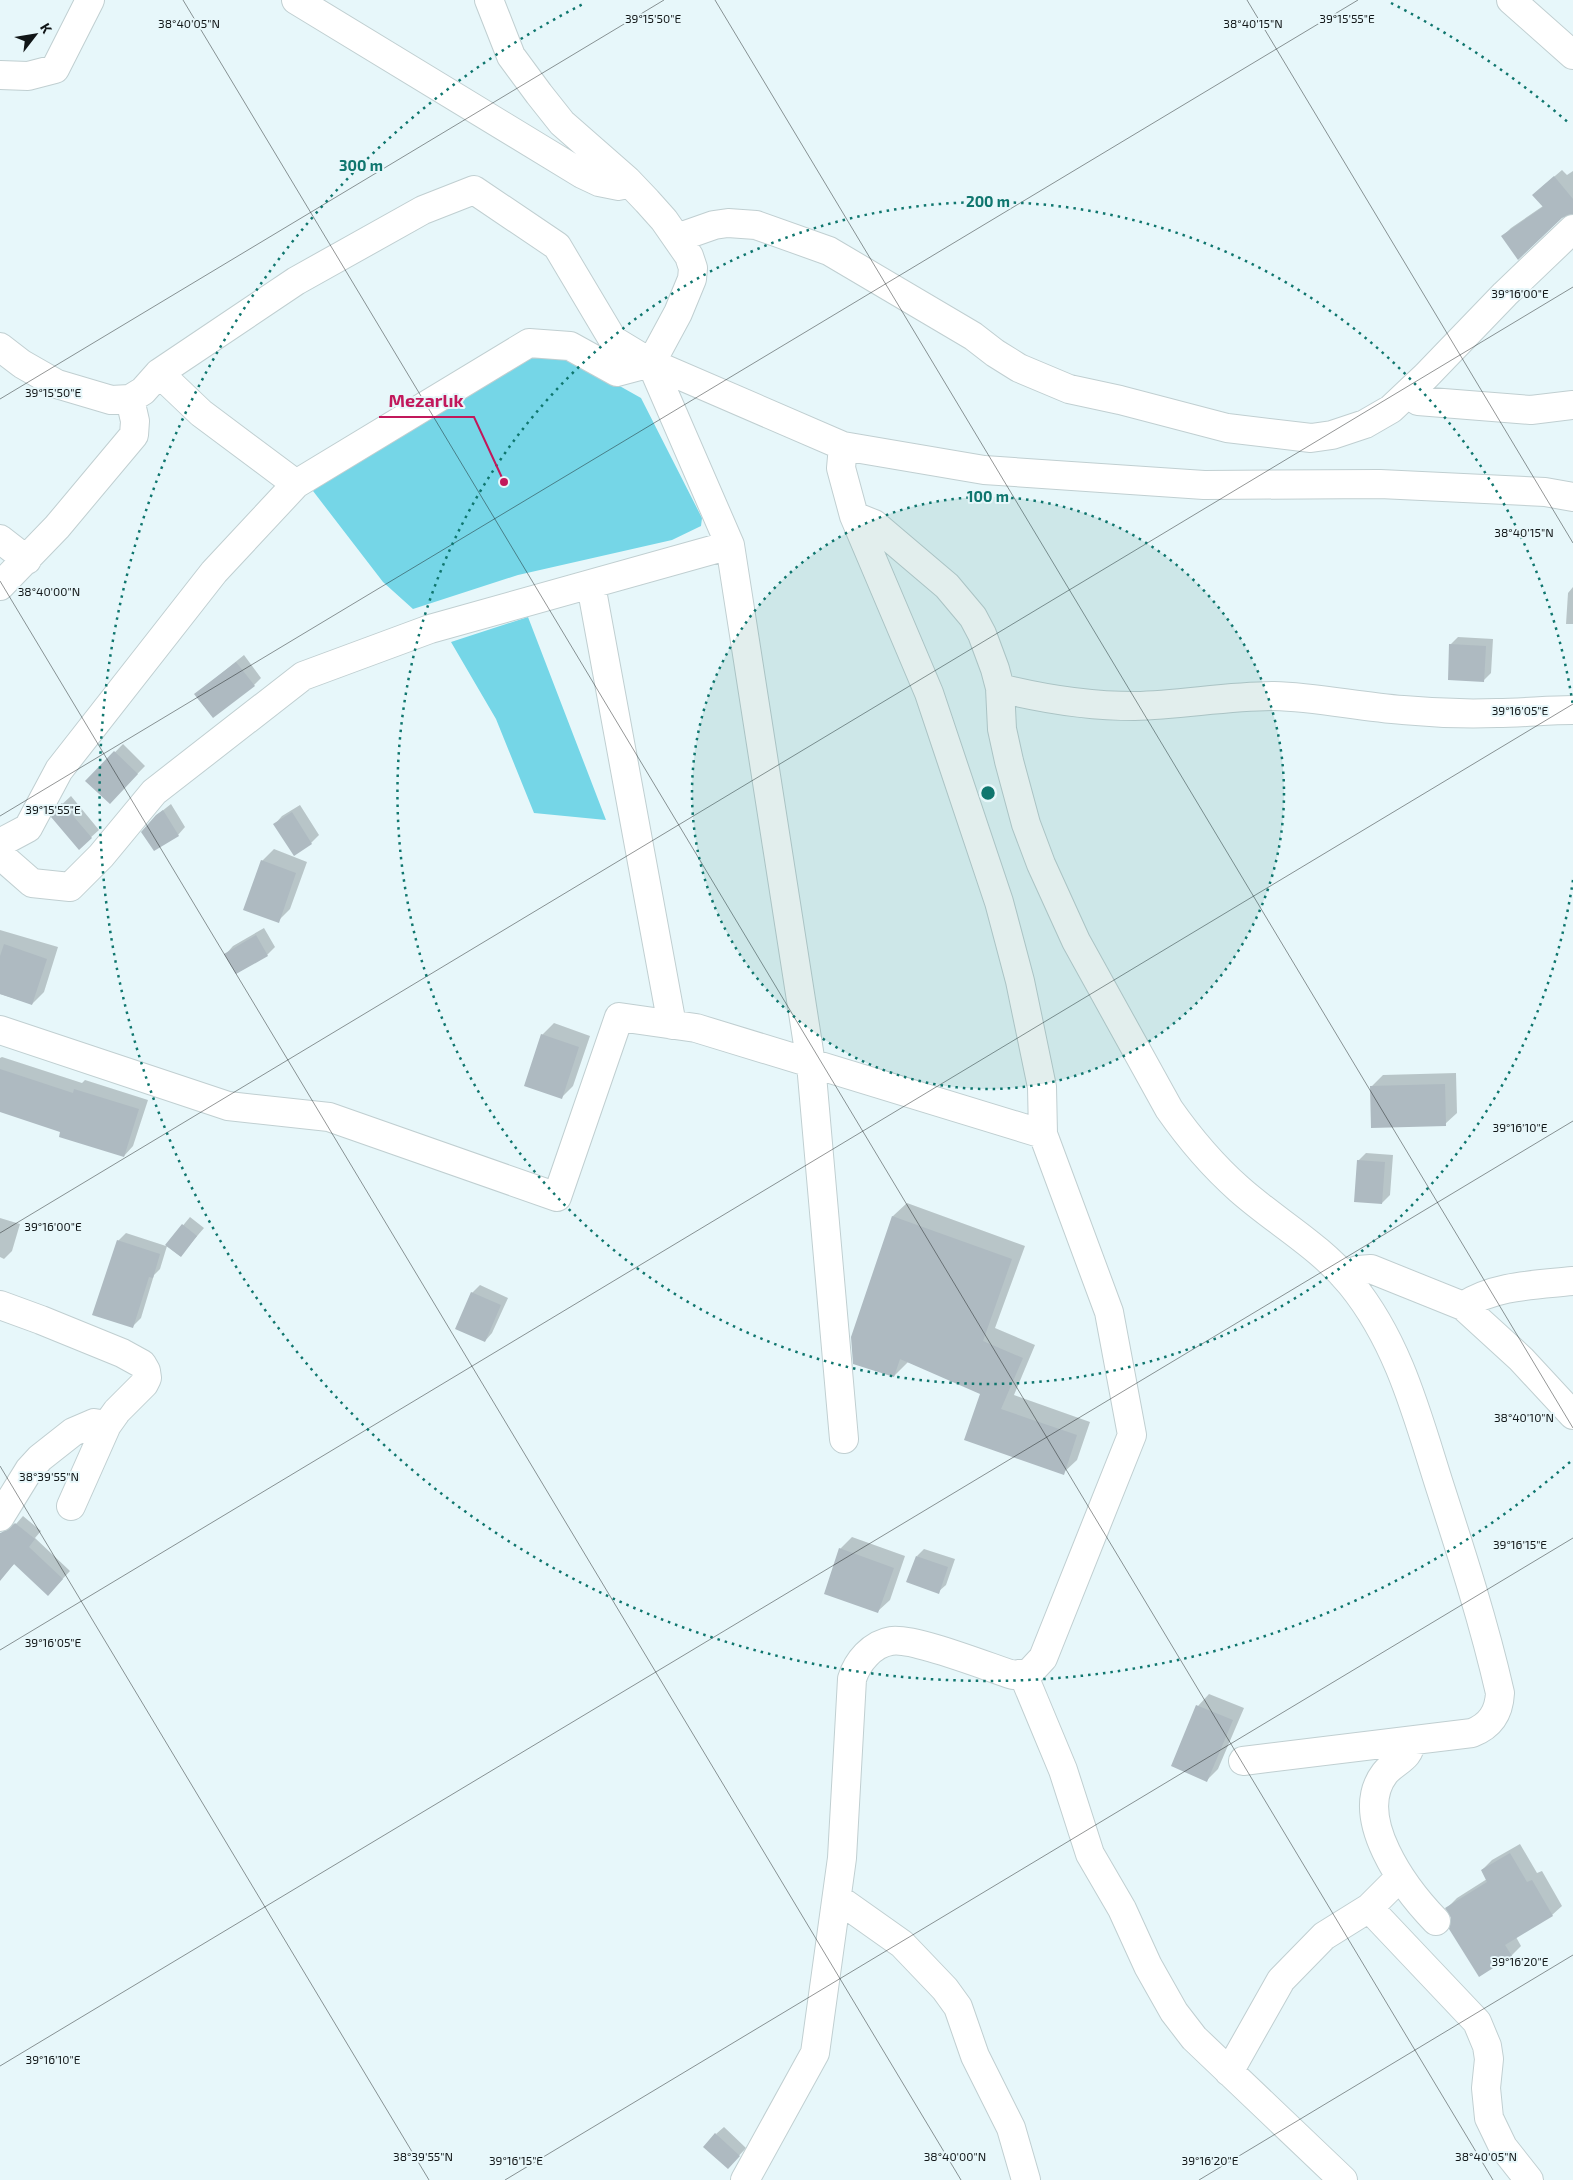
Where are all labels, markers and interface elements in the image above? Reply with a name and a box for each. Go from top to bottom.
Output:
north arrow [10,10,60,60]
text: 39°15'50"E [625,11,681,25]
text: 39°15'55"E [1319,11,1375,25]
text: 38°40'05"N [158,16,220,30]
text: 38°40'15"N [1223,16,1283,30]
text: K [37,20,56,36]
text: 300 m [339,156,383,174]
text: 200 m [966,192,1010,210]
text: 39°16'00"E [1491,286,1549,300]
callout: Mezarlık [379,384,474,417]
text: 39°15'50"E [25,385,81,399]
text: Mezarlık [389,389,464,411]
text: 100 m [967,487,1009,505]
text: 38°40'15"N [1494,525,1554,539]
text: 38°40'00"N [18,584,80,598]
text: 39°16'05"E [1492,703,1549,717]
centre of rings [979,784,997,802]
text: 39°15'55"E [25,802,81,816]
text: 39°16'10"E [1492,1120,1548,1134]
text: 39°16'00"E [24,1219,82,1233]
text: 38°40'10"N [1494,1410,1554,1424]
text: 38°39'55"N [19,1469,79,1483]
text: 39°16'15"E [1493,1537,1547,1551]
text: 39°16'05"E [25,1635,82,1649]
text: 39°16'20"E [1492,1954,1549,1968]
text: 39°16'10"E [25,2052,81,2066]
text: 38°39'55"N [393,2149,453,2163]
text: 38°40'00"N [924,2149,986,2163]
text: 38°40'05"N [1455,2149,1517,2163]
text: 39°16'15"E [489,2153,543,2167]
text: 39°16'20"E [1182,2153,1239,2167]

